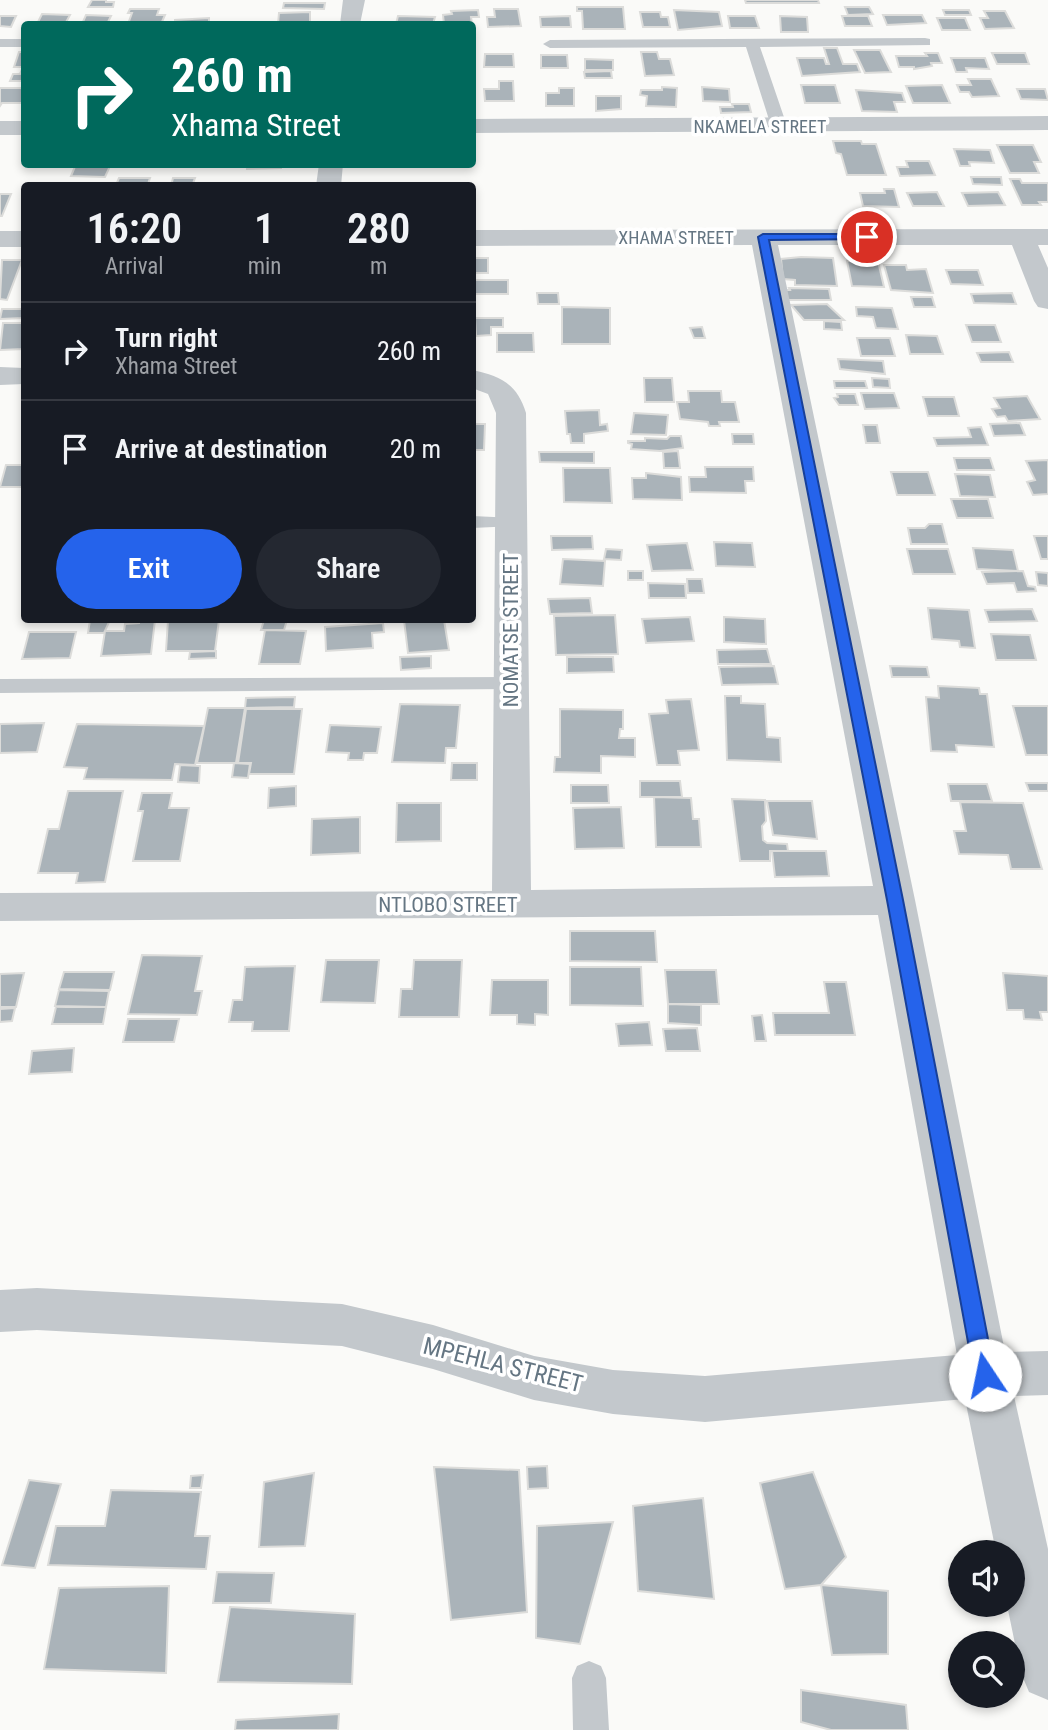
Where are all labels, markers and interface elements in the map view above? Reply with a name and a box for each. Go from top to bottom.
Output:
text: 260 m [171,47,293,104]
icon: right [56,49,147,140]
text: Xhama Street [171,106,341,144]
street label: NKAMELA STREET [694,116,826,137]
text: 16:20 [87,204,182,253]
text: 1 [254,204,275,253]
text: 280 [347,204,410,253]
pin [837,207,897,267]
icon: arrive [848,218,886,256]
street label: XHAMA STREET [618,227,734,248]
text: Arrival [105,253,164,280]
text: min [248,253,281,280]
text: m [370,253,387,280]
text: Turn right [115,323,217,353]
icon: right [56,332,94,370]
text: 260 m [377,336,441,366]
text: Xhama Street [115,353,237,380]
icon: arrive [56,430,94,468]
text: Arrive at destination [115,434,327,464]
text: 20 m [390,434,441,464]
button: Exit [56,529,242,609]
button: Share [256,529,441,609]
street label: NOMATSE STREET [499,553,523,707]
street label: NTLOBO STREET [378,893,518,917]
street label: MPEHLA STREET [420,1332,586,1398]
position arrow [948,1338,1022,1412]
map controls [948,1540,1025,1708]
button: sound [948,1540,1025,1617]
button: search [948,1631,1025,1708]

